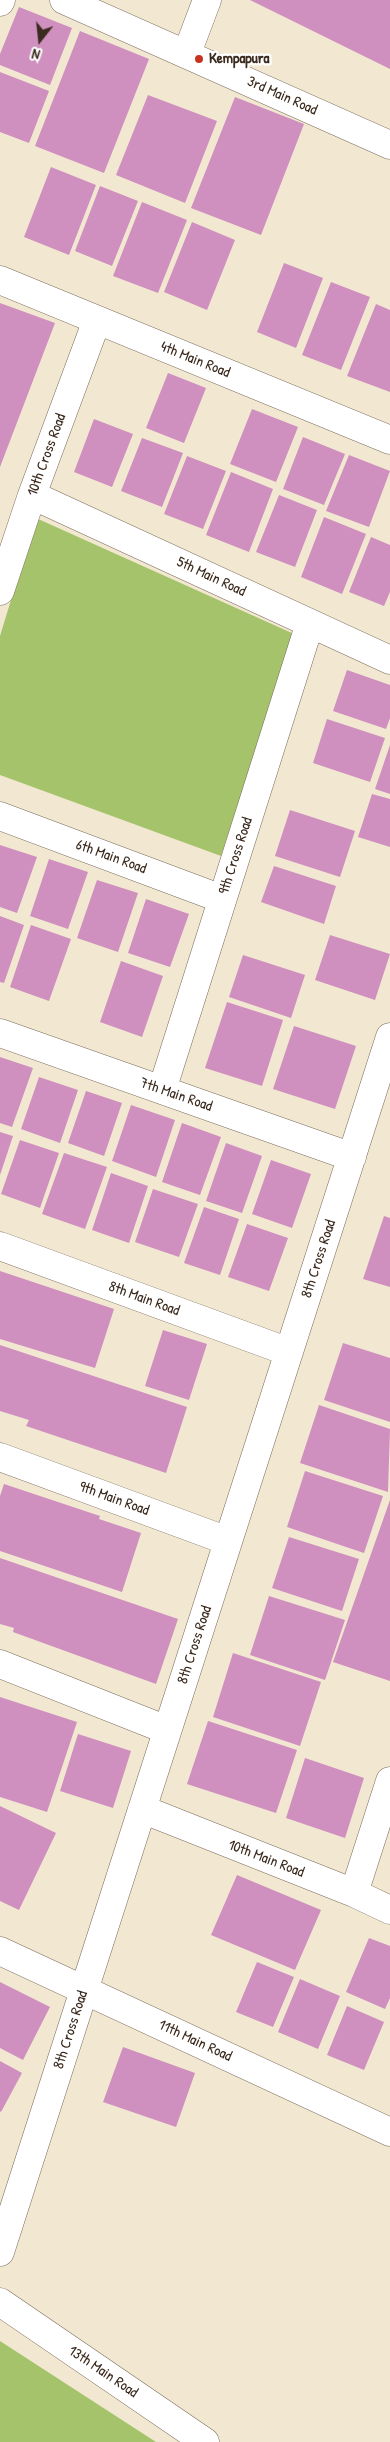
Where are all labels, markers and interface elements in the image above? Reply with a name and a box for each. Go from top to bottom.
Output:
north arrow [15,15,65,65]
text: N [30,45,42,65]
place label: Kempapura [209,50,269,68]
marker: Kempapura [193,53,205,65]
street label: 3rd Main Road [244,73,320,119]
street label: 4th Main Road [158,338,232,382]
street label: 10th Cross Road [24,411,70,499]
street label: 5th Main Road [174,553,248,601]
street label: 9th Cross Road [215,815,257,897]
street label: 6th Main Road [73,836,149,878]
street label: 7th Main Road [137,1074,215,1116]
street label: 8th Cross Road [298,1218,340,1300]
street label: 8th Main Road [106,1278,182,1320]
street label: 9th Main Road [76,1478,152,1520]
street label: 8th Cross Road [174,1604,216,1686]
street label: 10th Main Road [225,1836,307,1882]
street label: 8th Cross Road [50,1989,92,2071]
street label: 11th Main Road [155,2016,235,2066]
street label: 13th Main Road [65,2342,141,2402]

